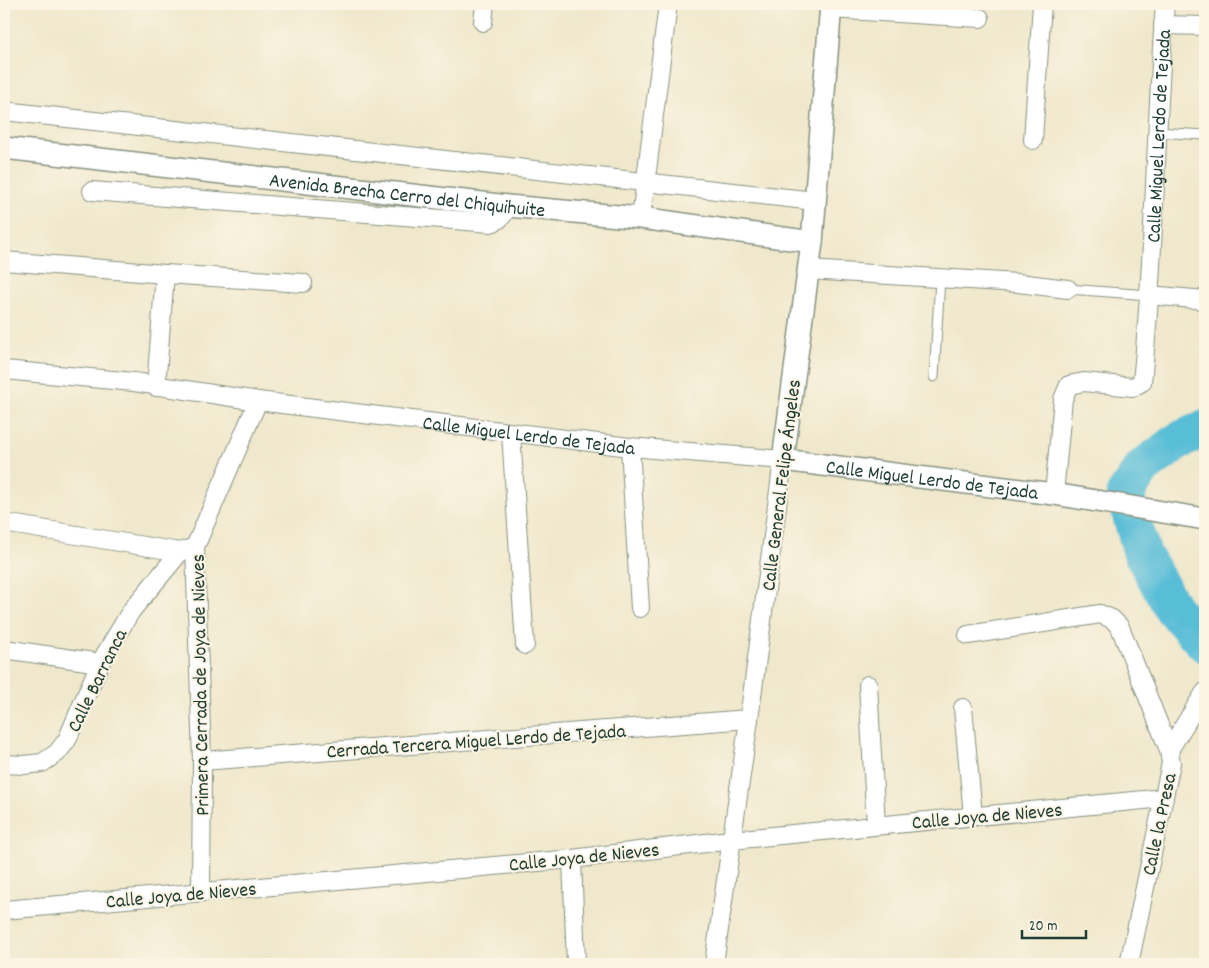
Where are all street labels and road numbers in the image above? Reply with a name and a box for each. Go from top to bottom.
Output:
street label: Calle Miguel Lerdo de Tejada [1141,28,1180,244]
street label: Avenida Brecha Cerro del Chiquihuite [268,168,546,226]
street label: Calle General Felipe Ángeles [756,378,810,593]
street label: Calle Miguel Lerdo de Tejada [421,410,636,464]
street label: Calle Miguel Lerdo de Tejada [824,455,1040,509]
street label: Primera Cerrada de Joya de Nieves [186,554,218,816]
street label: Calle Barranca [62,624,136,738]
street label: Cerrada Tercera Miguel Lerdo de Tejada [326,719,627,767]
street label: Calle la Presa [1136,770,1186,878]
street label: Calle Joya de Nieves [911,797,1064,839]
street label: Calle Joya de Nieves [508,837,661,881]
street label: Calle Joya de Nieves [105,876,258,918]

